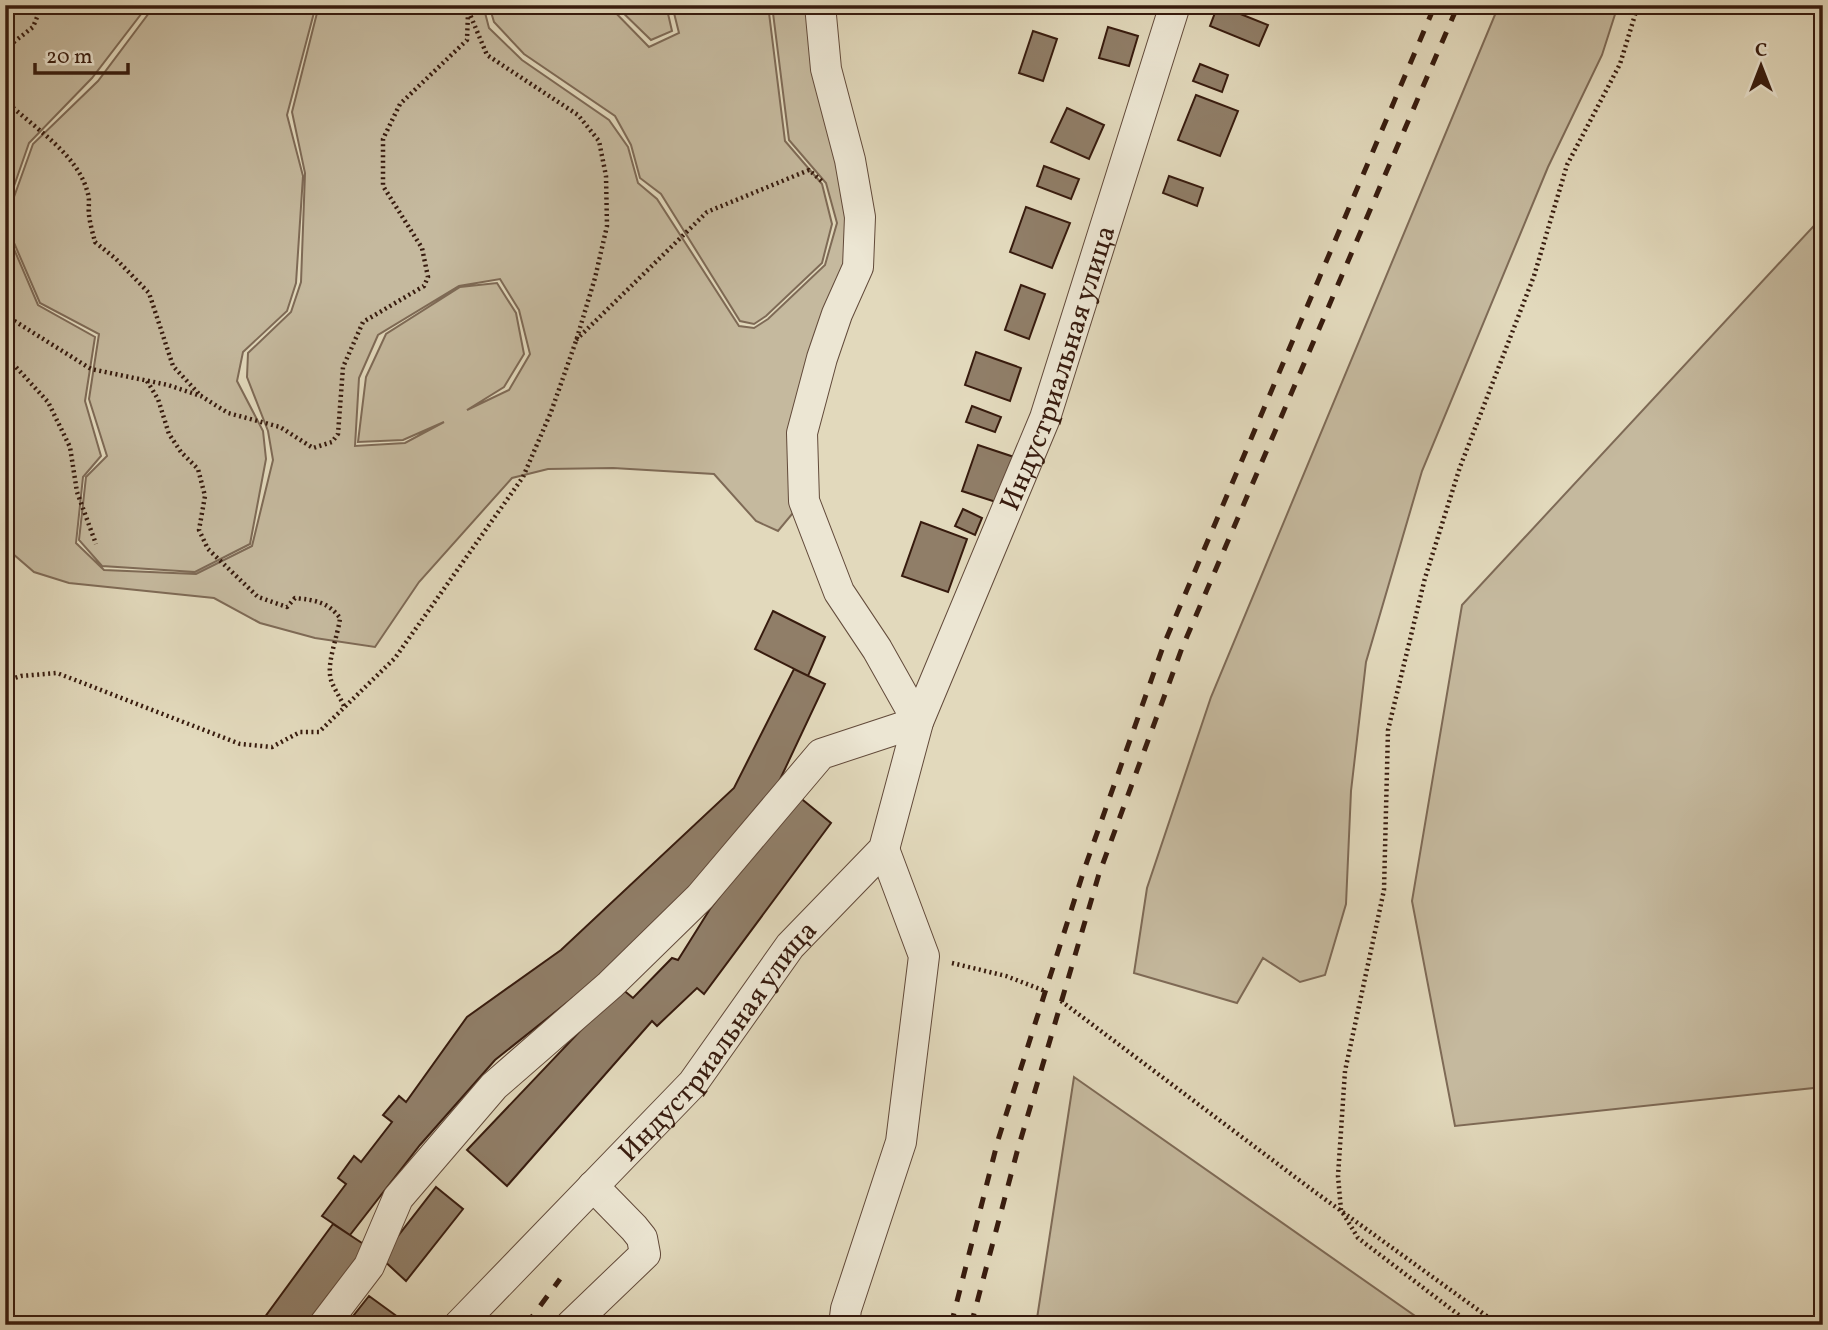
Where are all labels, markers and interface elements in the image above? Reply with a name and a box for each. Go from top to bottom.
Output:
scale bar [35,32,128,76]
north arrow [1727,32,1797,102]
text: С [1755,38,1767,64]
text: 20 m [46,43,92,72]
street label: Индустриальная улица [991,221,1126,517]
street label: Индустриальная улица [610,912,827,1171]

